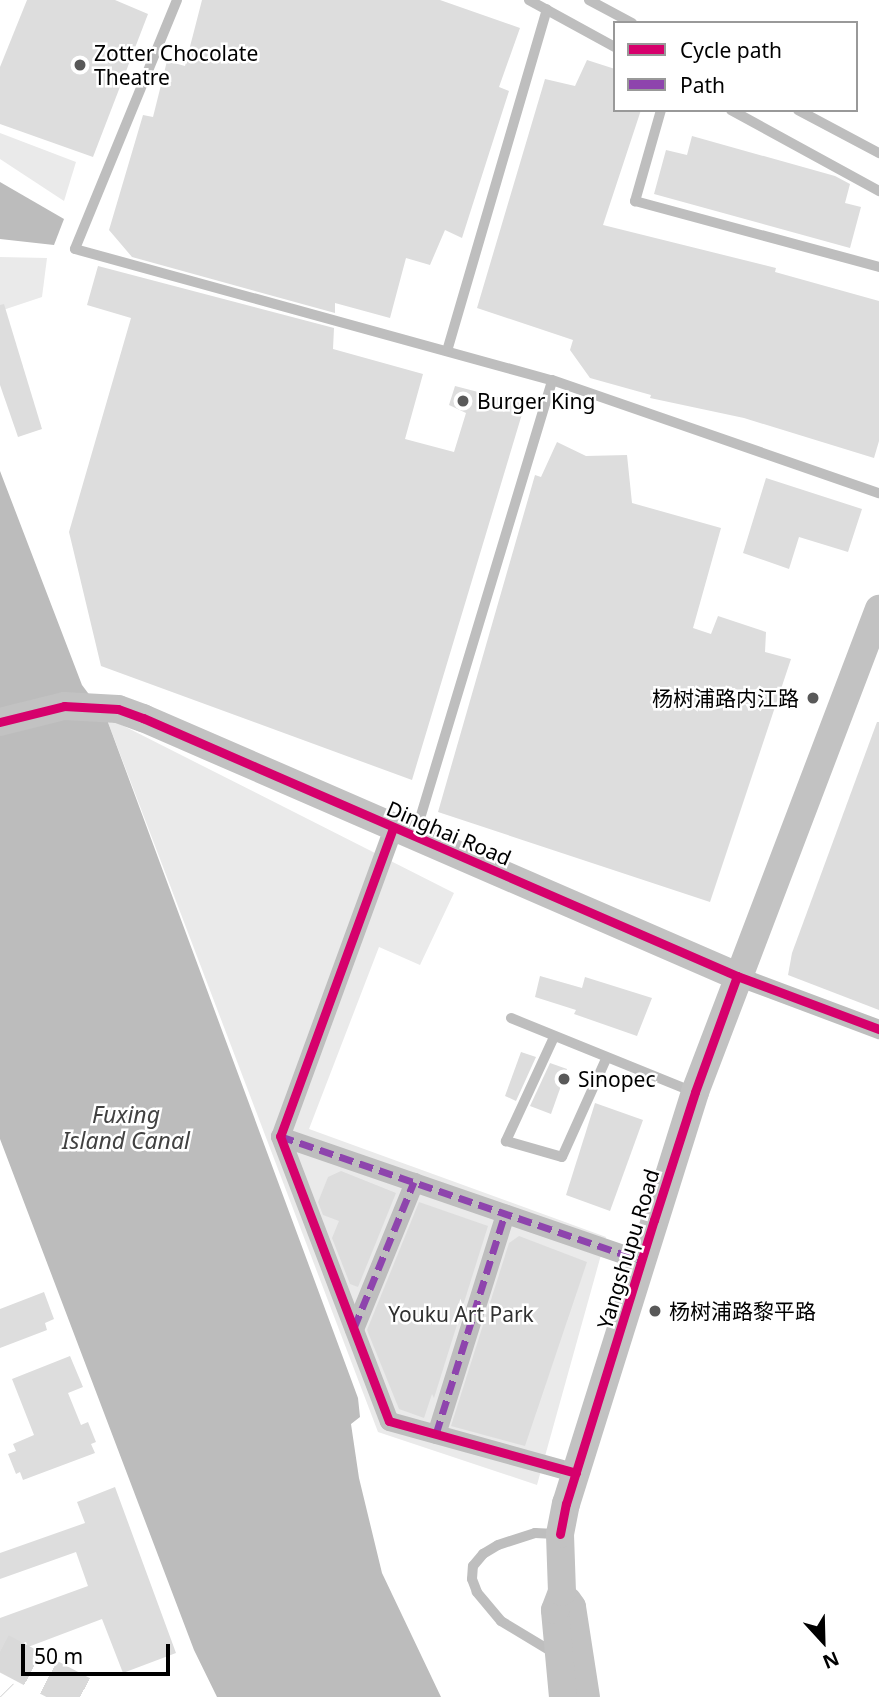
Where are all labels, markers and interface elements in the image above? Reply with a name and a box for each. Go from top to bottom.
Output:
legend [613,21,858,112]
text: Cycle path [680,36,782,64]
place label: Zotter Chocolate Theatre [94,40,258,90]
marker: Zotter Chocolate Theatre [72,57,88,73]
text: Path [680,71,725,99]
place label: Burger King [477,388,595,414]
marker: Burger King [455,393,471,409]
place label: 杨树浦路内江路 [652,685,799,711]
marker: 杨树浦路内江路 [805,690,821,706]
street label: Dinghai Road [383,795,515,871]
place label: Sinopec [578,1066,655,1092]
marker: Sinopec [556,1071,572,1087]
water label: Fuxing Island Canal [62,1100,190,1154]
street label: Yangshupu Road [592,1166,664,1332]
place label: 杨树浦路黎平路 [669,1298,816,1324]
park label: Youku Art Park [388,1301,534,1327]
marker: 杨树浦路黎平路 [647,1303,663,1319]
north arrow [788,1606,858,1676]
scale bar [24,1630,173,1674]
text: 50 m [34,1642,83,1670]
text: N [819,1646,843,1675]

